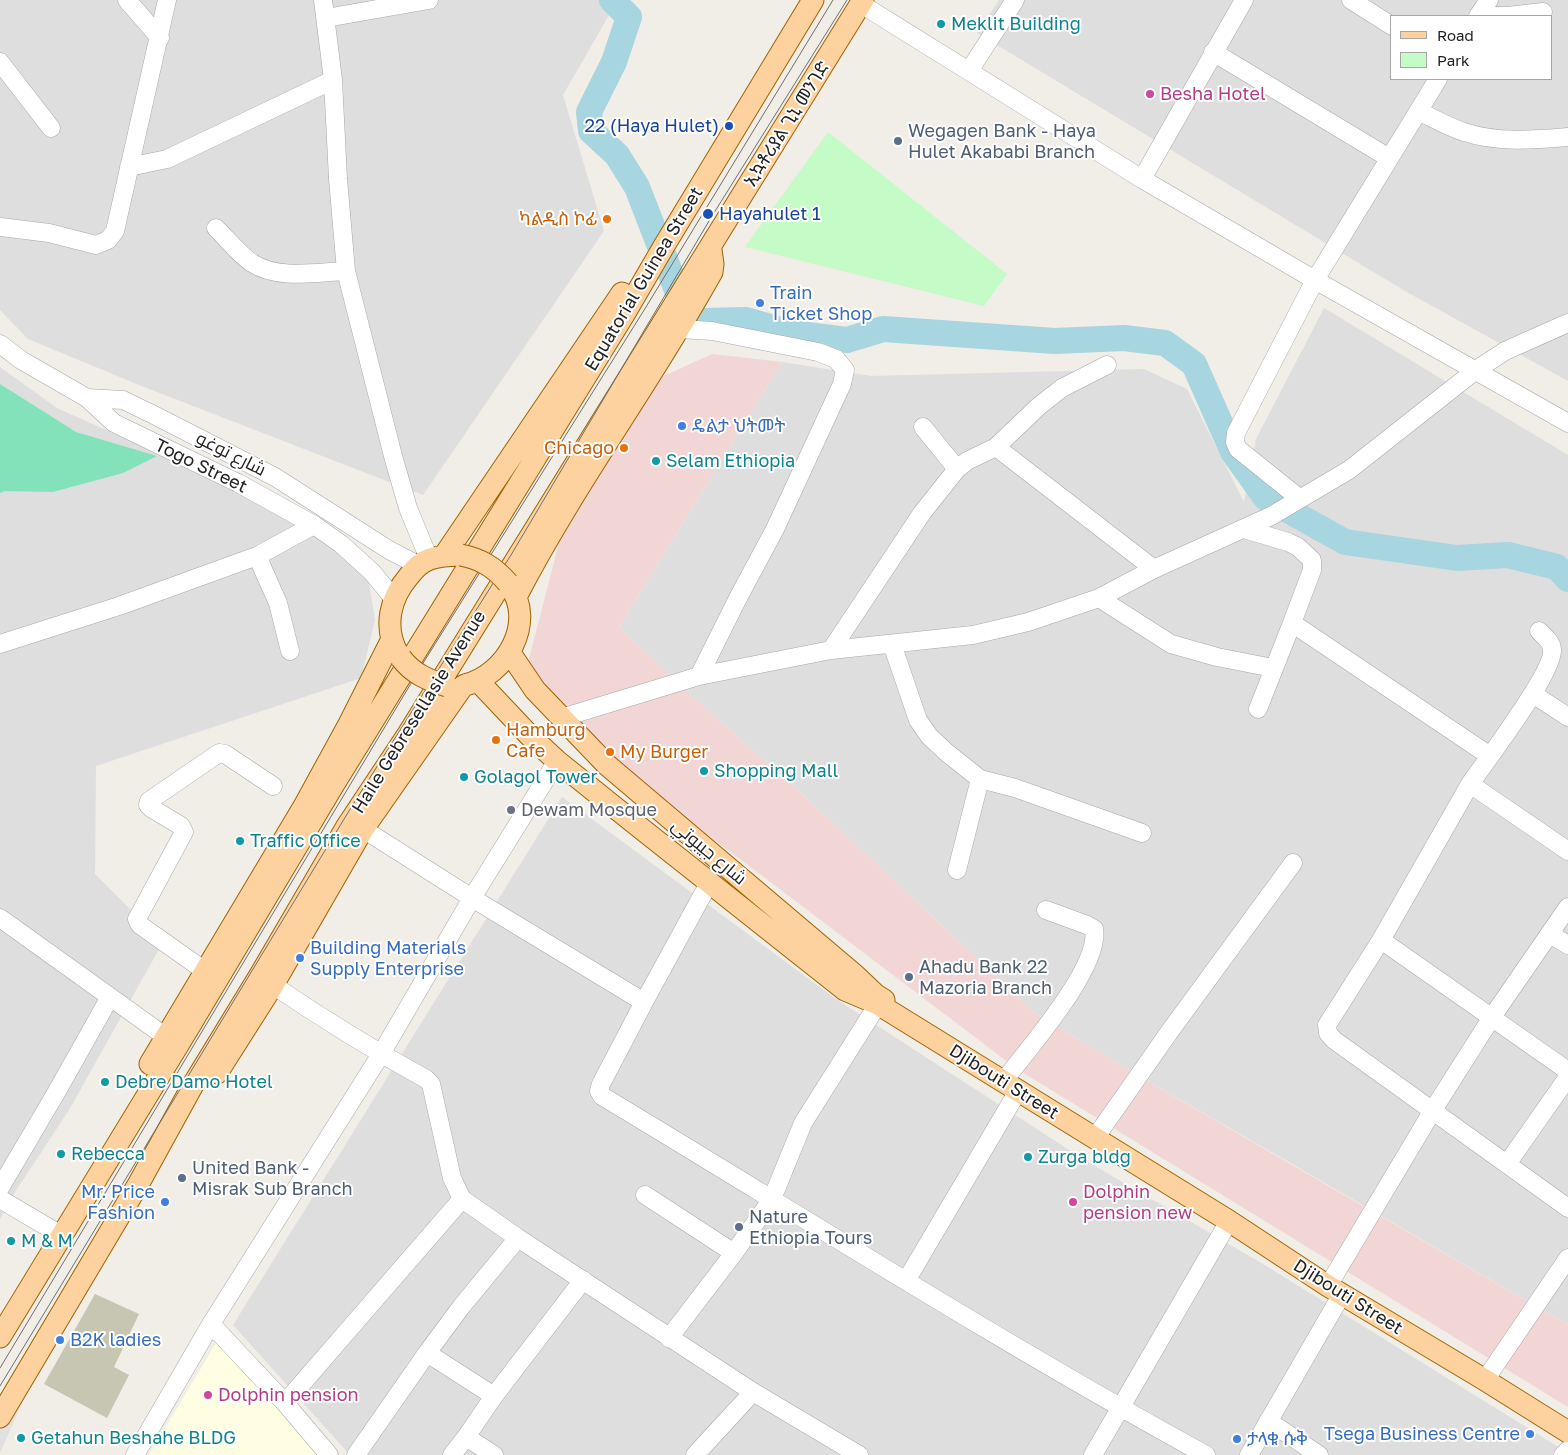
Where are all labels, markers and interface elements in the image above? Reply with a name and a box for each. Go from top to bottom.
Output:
place label: Meklit Building [951,13,1081,35]
legend [1390,15,1553,80]
marker: Meklit Building [935,18,947,30]
text: Road [1437,26,1474,44]
text: Park [1437,51,1469,69]
street label: ኢኳቶሪያል ጊኒ መንገድ [740,57,834,191]
place label: Besha Hotel [1160,83,1266,105]
marker: Besha Hotel [1144,88,1156,100]
place label: 22 (Haya Hulet) [584,115,719,137]
marker: 22 (Haya Hulet) [723,120,735,132]
place label: Wegagen Bank - Haya Hulet Akababi Branch [908,120,1096,162]
marker: Wegagen Bank - Haya Hulet Akababi Branch [892,135,904,147]
street label: Equatorial Guinea Street [580,183,708,375]
place label: Hayahulet 1 [719,203,821,225]
marker: Hayahulet 1 [701,207,715,221]
place label: ካልዲስ ኮፊ [519,208,597,230]
marker: ካልዲስ ኮፊ [601,213,613,225]
place label: Train Ticket Shop [770,282,872,324]
marker: Train Ticket Shop [754,297,766,309]
place label: ዴልታ ህትመት [692,415,785,437]
marker: ዴልታ ህትመት [676,420,688,432]
street label: شارع توغو [192,427,270,481]
street label: Togo Street [151,434,251,498]
place label: Chicago [544,437,614,459]
marker: Chicago [618,442,630,454]
place label: Selam Ethiopia [666,450,795,472]
marker: Selam Ethiopia [650,455,662,467]
street label: Haile Gebresellasie Avenue [348,607,490,817]
place label: Hamburg Cafe [506,719,586,762]
marker: Hamburg Cafe [490,734,502,746]
place label: My Burger [620,741,708,763]
marker: My Burger [604,746,616,758]
place label: Shopping Mall [714,760,838,782]
marker: Shopping Mall [698,765,710,777]
place label: Golagol Tower [474,766,598,788]
marker: Golagol Tower [458,771,470,783]
place label: Dewam Mosque [521,799,657,821]
marker: Dewam Mosque [505,804,517,816]
street label: شارع جيبوتي [667,814,751,890]
place label: Traffic Office [250,830,361,852]
marker: Traffic Office [234,835,246,847]
place label: Building Materials Supply Enterprise [310,937,466,980]
marker: Building Materials Supply Enterprise [294,952,306,964]
place label: Ahadu Bank 22 Mazoria Branch [919,956,1052,999]
marker: Ahadu Bank 22 Mazoria Branch [903,971,915,983]
street label: Djibouti Street [945,1040,1063,1124]
place label: Debre Damo Hotel [115,1071,273,1093]
marker: Debre Damo Hotel [99,1076,111,1088]
place label: Rebecca [71,1143,145,1165]
place label: Zurga bldg [1038,1146,1131,1168]
marker: Rebecca [55,1148,67,1160]
marker: Zurga bldg [1022,1151,1034,1163]
place label: United Bank - Misrak Sub Branch [192,1157,353,1200]
marker: United Bank - Misrak Sub Branch [176,1172,188,1184]
place label: Mr. Price Fashion [81,1181,155,1224]
place label: Dolphin pension new [1083,1181,1192,1224]
marker: Mr. Price Fashion [159,1196,171,1208]
marker: Dolphin pension new [1067,1196,1079,1208]
place label: Nature Ethiopia Tours [749,1206,872,1248]
marker: Nature Ethiopia Tours [733,1221,745,1233]
place label: M & M [21,1230,73,1252]
marker: M & M [5,1235,17,1247]
street label: Djibouti Street [1289,1255,1407,1339]
place label: B2K ladies [70,1329,161,1351]
marker: B2K ladies [54,1334,66,1346]
place label: Dolphin pension [218,1384,359,1406]
marker: Dolphin pension [202,1389,214,1401]
place label: Tsega Business Centre [1324,1423,1520,1445]
place label: Getahun Beshahe BLDG [31,1427,236,1449]
place label: ታላቁ ሱቅ [1247,1428,1308,1450]
marker: Tsega Business Centre [1524,1428,1536,1440]
marker: Getahun Beshahe BLDG [15,1432,27,1444]
marker: ታላቁ ሱቅ [1231,1433,1243,1445]

